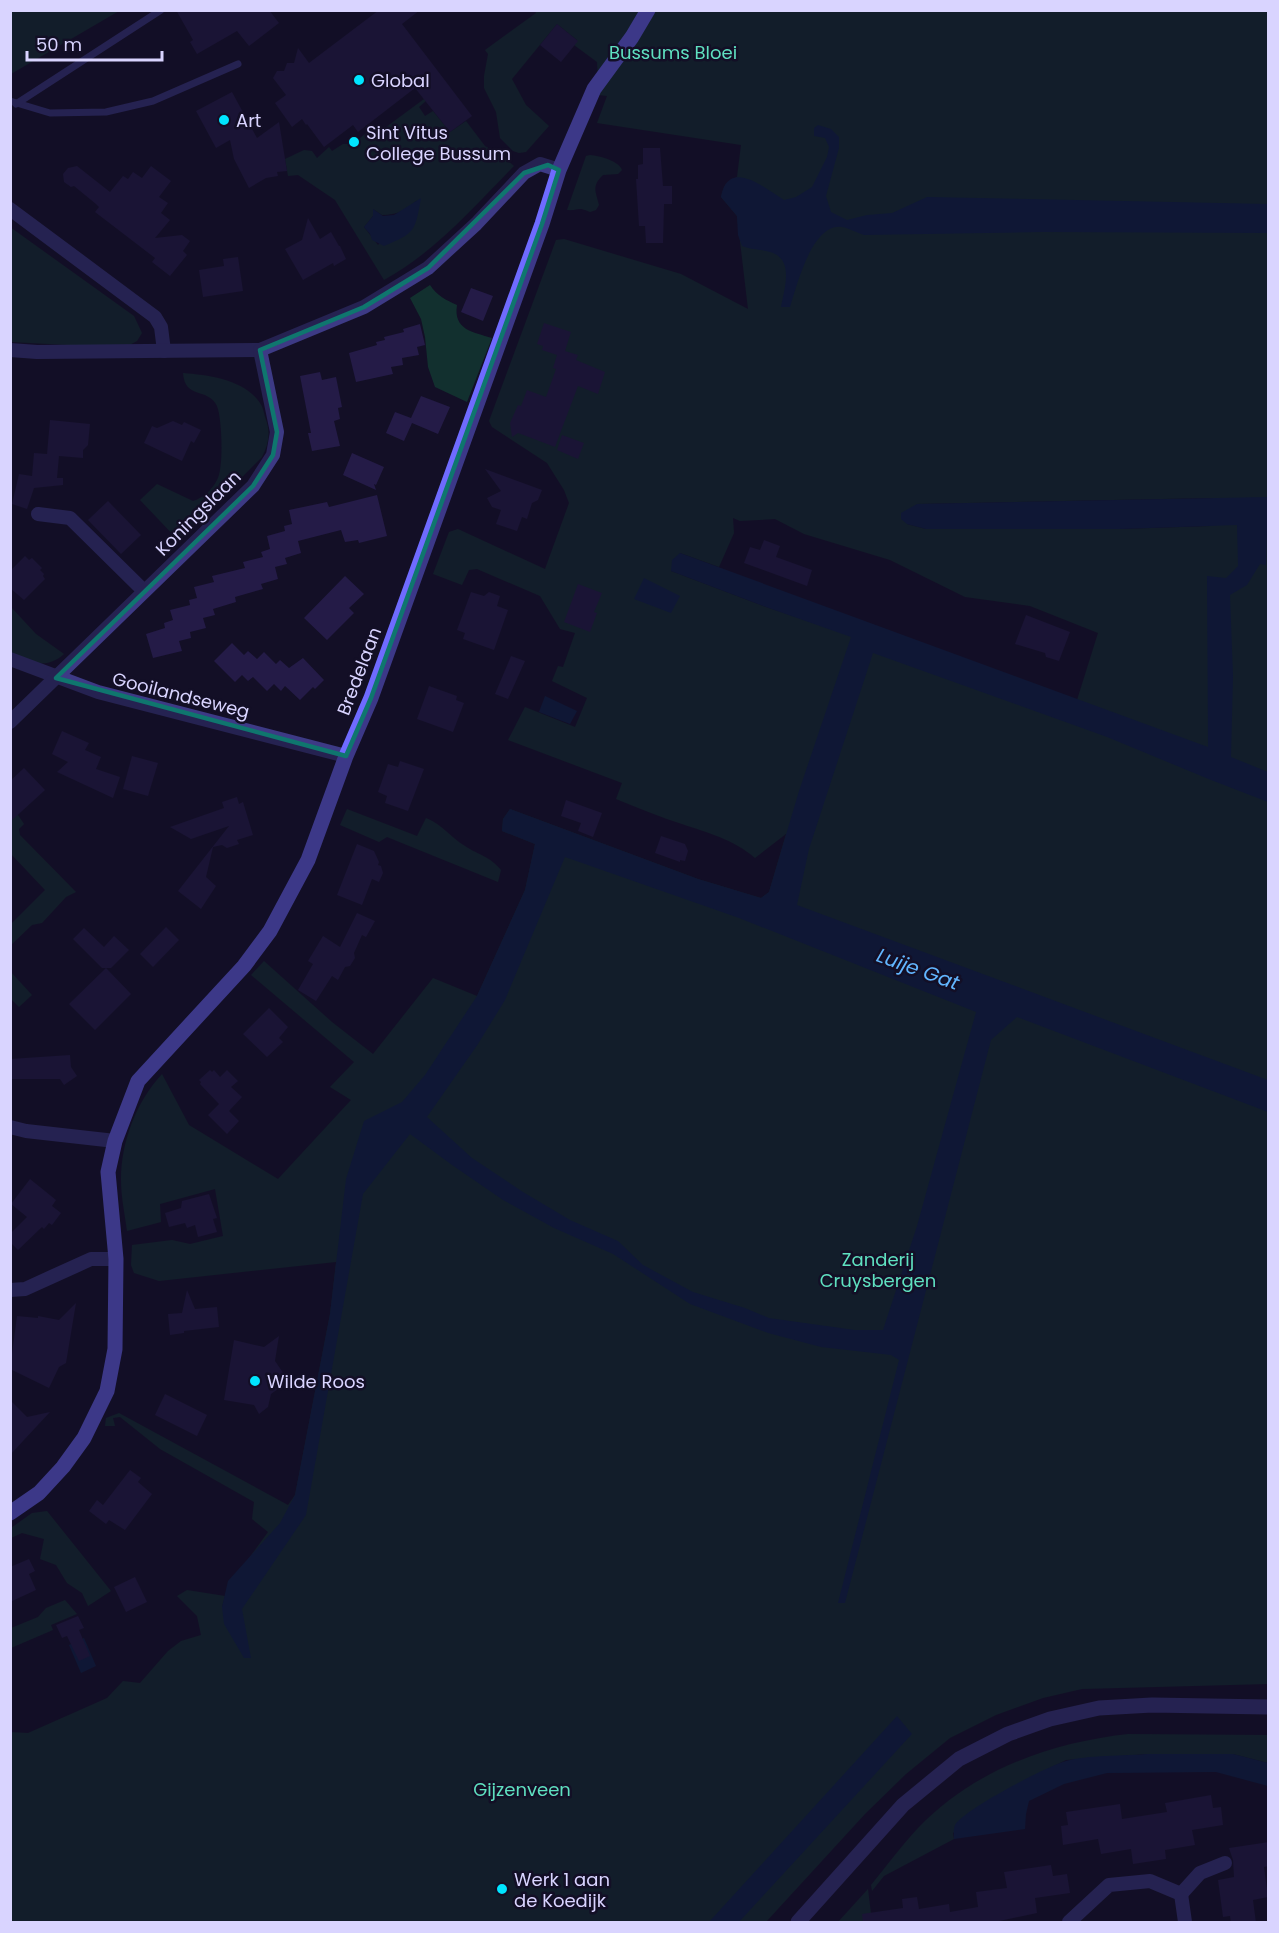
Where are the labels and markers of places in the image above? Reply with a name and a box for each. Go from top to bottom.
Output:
place label: Global [371,68,430,93]
marker: Global [352,73,366,87]
place label: Art [236,108,261,133]
marker: Art [217,113,231,127]
place label: Sint Vitus College Bussum [366,120,511,166]
marker: Sint Vitus College Bussum [347,135,361,149]
place label: Wilde Roos [267,1369,365,1394]
marker: Wilde Roos [248,1374,262,1388]
place label: Werk 1 aan de Koedijk [514,1867,610,1913]
marker: Werk 1 aan de Koedijk [495,1882,509,1896]

